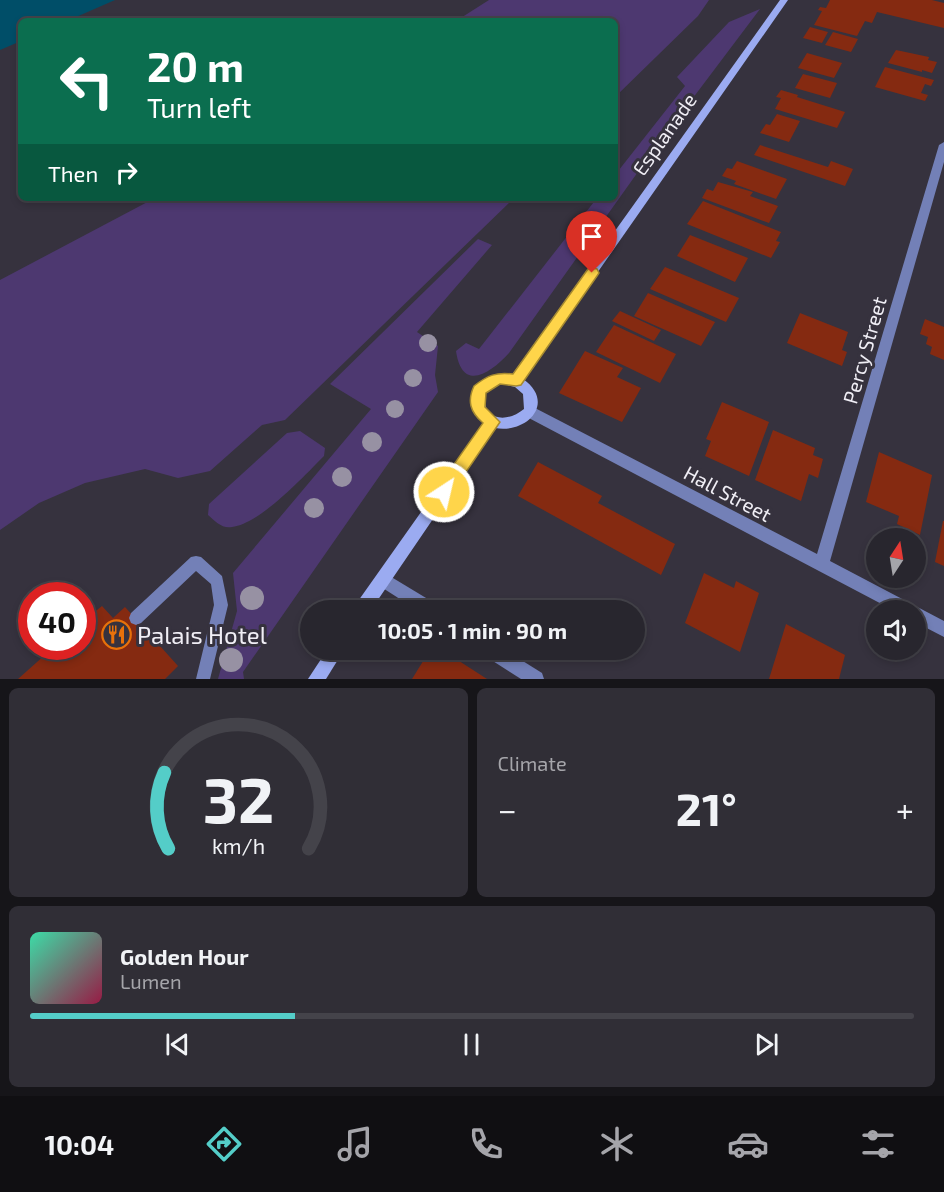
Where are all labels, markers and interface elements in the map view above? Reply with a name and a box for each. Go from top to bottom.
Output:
text: 20 m [147,40,244,90]
icon: left [48,42,126,120]
street label: Esplanade [627,88,701,180]
text: Turn left [147,91,251,123]
icon: right [110,156,143,189]
text: Then [48,160,98,186]
pin [566,211,617,273]
icon: arrive [575,220,608,253]
street label: Percy Street [837,293,891,406]
position arrow [412,460,476,524]
street label: Hall Street [680,460,776,526]
north arrow [866,528,926,588]
map controls [866,528,926,660]
speed limit sign: 40 [18,582,96,660]
button: sound [866,600,926,660]
text: 10:05 · 1 min · 90 m [378,617,567,643]
restaurant icon: Palais Hotel [100,618,132,650]
place label: Palais Hotel [137,620,267,649]
text: Climate [498,751,567,775]
text: 32 [202,761,274,836]
text: 21° [676,781,737,835]
text: − [498,789,517,829]
text: + [896,789,914,829]
text: km/h [212,834,265,859]
text: Golden Hour [120,943,249,969]
text: Lumen [120,969,182,993]
icon: previous [161,1028,194,1061]
icon: pause [455,1028,488,1061]
icon: next [750,1028,783,1061]
icon: directions [203,1123,245,1165]
icon: music [334,1123,376,1165]
icon: phone [465,1123,507,1165]
icon: climate [596,1123,638,1165]
icon: car [727,1123,769,1165]
icon: filters [857,1123,899,1165]
text: 10:04 [44,1128,114,1160]

